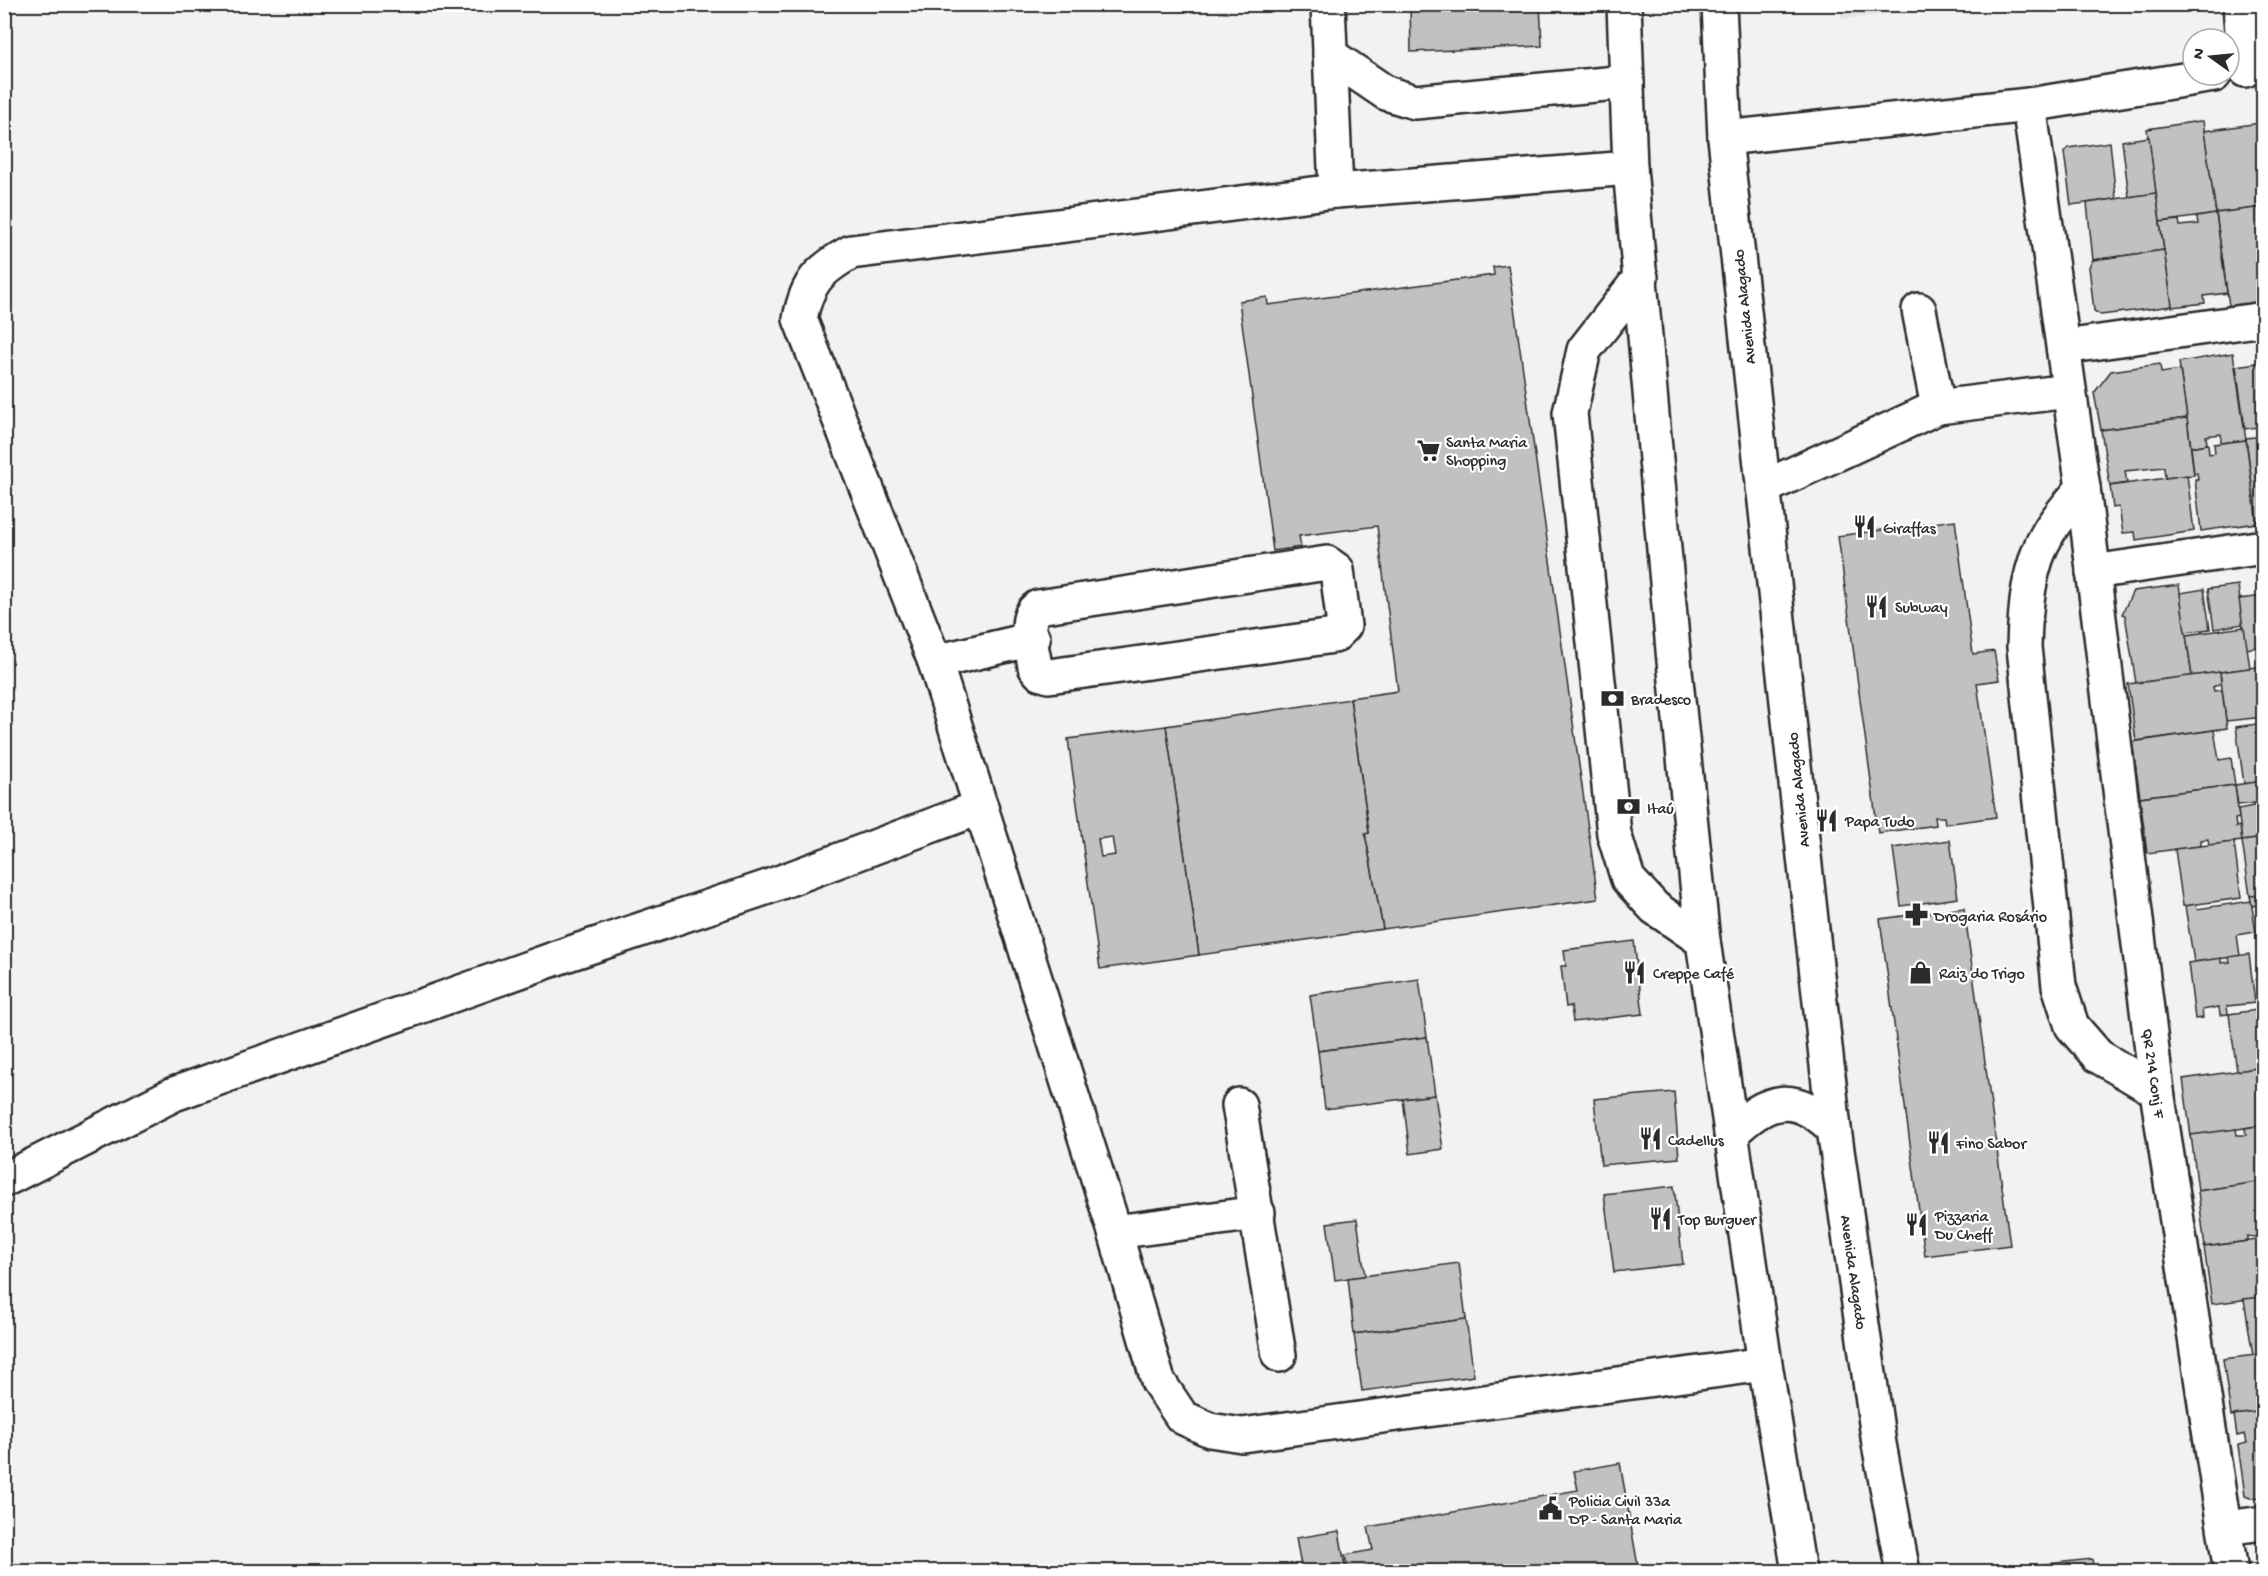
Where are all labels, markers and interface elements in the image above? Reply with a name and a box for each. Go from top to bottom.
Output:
north arrow [2181,27,2241,87]
text: N [2189,46,2211,62]
street label: Avenida Alagado [1731,248,1762,365]
place label: Santa Maria Shopping [1446,435,1528,472]
supermarket icon: Santa Maria Shopping [1415,437,1441,463]
restaurant icon: Giraffas [1852,514,1878,540]
place label: Giraffas [1883,521,1937,540]
restaurant icon: Subway [1864,593,1890,619]
place label: Subway [1895,600,1948,619]
bank icon: Bradesco [1600,685,1626,711]
place label: Bradesco [1630,692,1691,711]
street label: Avenida Alagado [1785,731,1816,848]
bank icon: Itaú [1616,794,1642,820]
place label: Itaú [1647,801,1674,820]
restaurant icon: Papa Tudo [1814,807,1840,833]
place label: Papa Tudo [1844,814,1915,833]
pharmacy icon: Drogaria Rosário [1903,902,1929,928]
place label: Drogaria Rosário [1933,909,2047,928]
restaurant icon: Creppe Café [1622,959,1648,985]
shop icon: Raiz do Trigo [1908,959,1934,985]
place label: Creppe Café [1653,966,1735,985]
place label: Raiz do Trigo [1939,966,2025,985]
street label: QR 214 Conj F [2136,1028,2167,1120]
restaurant icon: Cadellus [1637,1126,1663,1152]
restaurant icon: Fino Sabor [1925,1129,1951,1155]
place label: Cadellus [1668,1133,1725,1152]
place label: Fino Sabor [1955,1136,2027,1155]
restaurant icon: Top Burguer [1647,1205,1673,1231]
place label: Pizzaria Du Cheff [1934,1209,1993,1246]
restaurant icon: Pizzaria Du Cheff [1904,1211,1930,1237]
place label: Top Burguer [1677,1212,1757,1231]
street label: Avenida Alagado [1834,1214,1869,1331]
place label: Policia Civil 33a DP - Santa Maria [1568,1494,1683,1531]
public building icon: Policia Civil 33a DP - Santa Maria [1538,1496,1564,1522]

